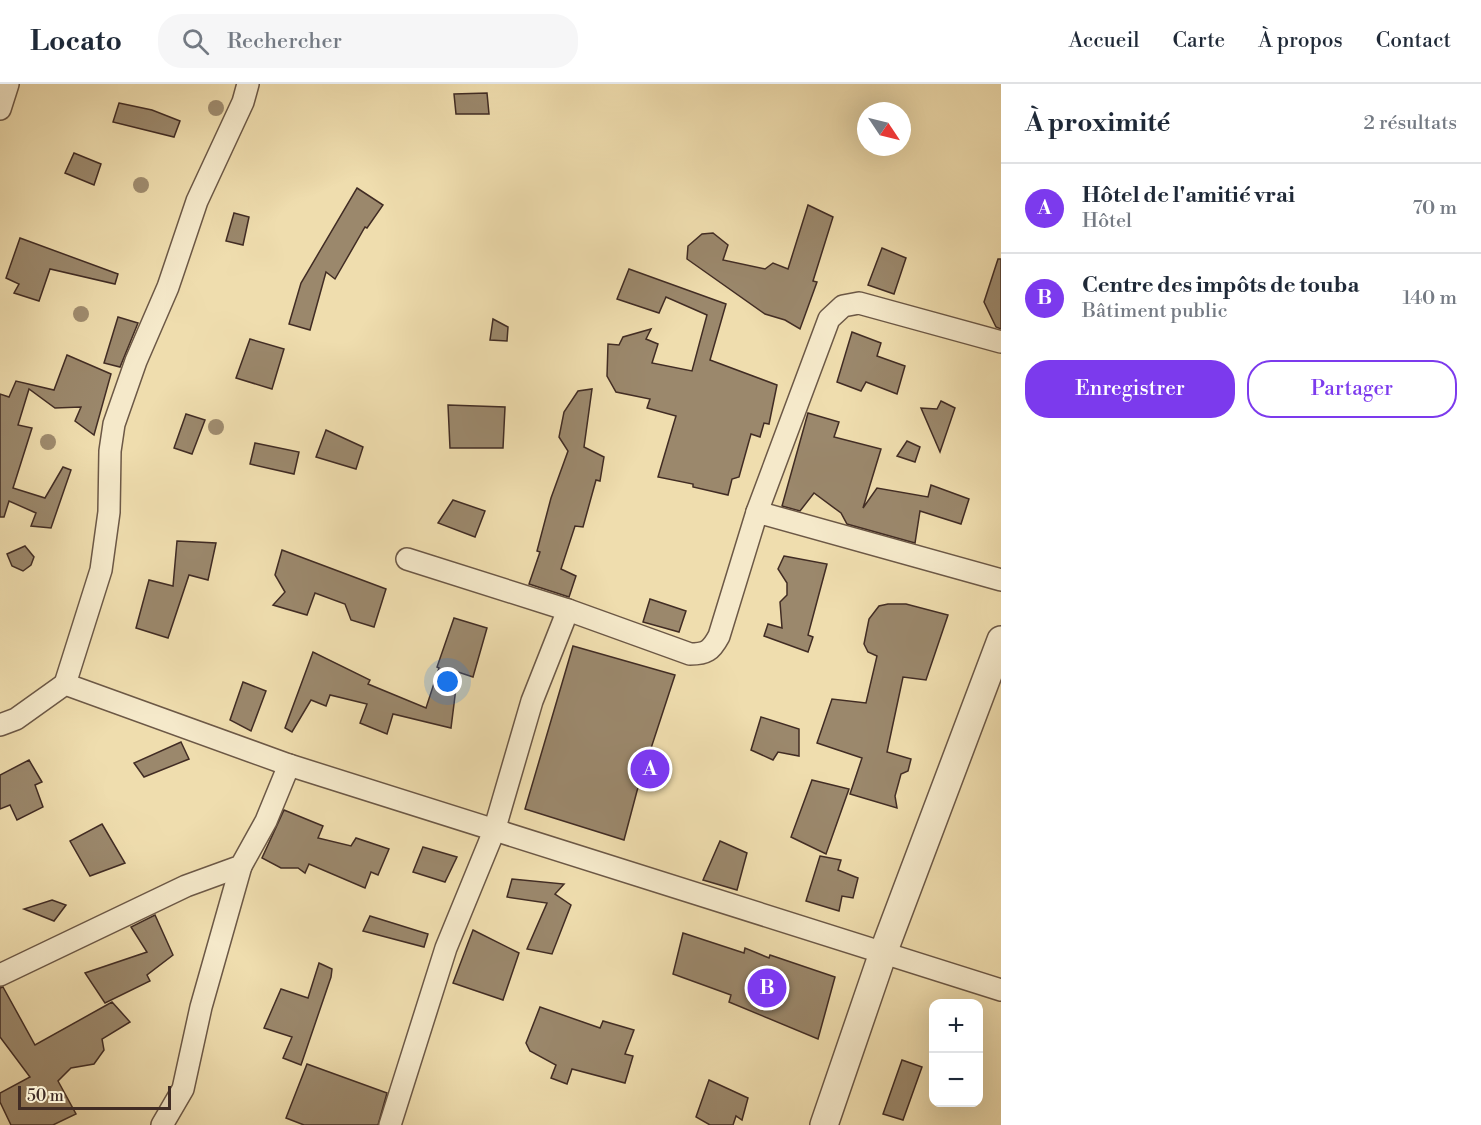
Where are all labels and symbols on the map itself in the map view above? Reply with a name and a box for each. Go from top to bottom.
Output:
north arrow [857,102,911,156]
your location [433,667,462,696]
pin: A [630,746,670,792]
pin: B [748,966,786,1010]
scale bar [18,1083,171,1110]

